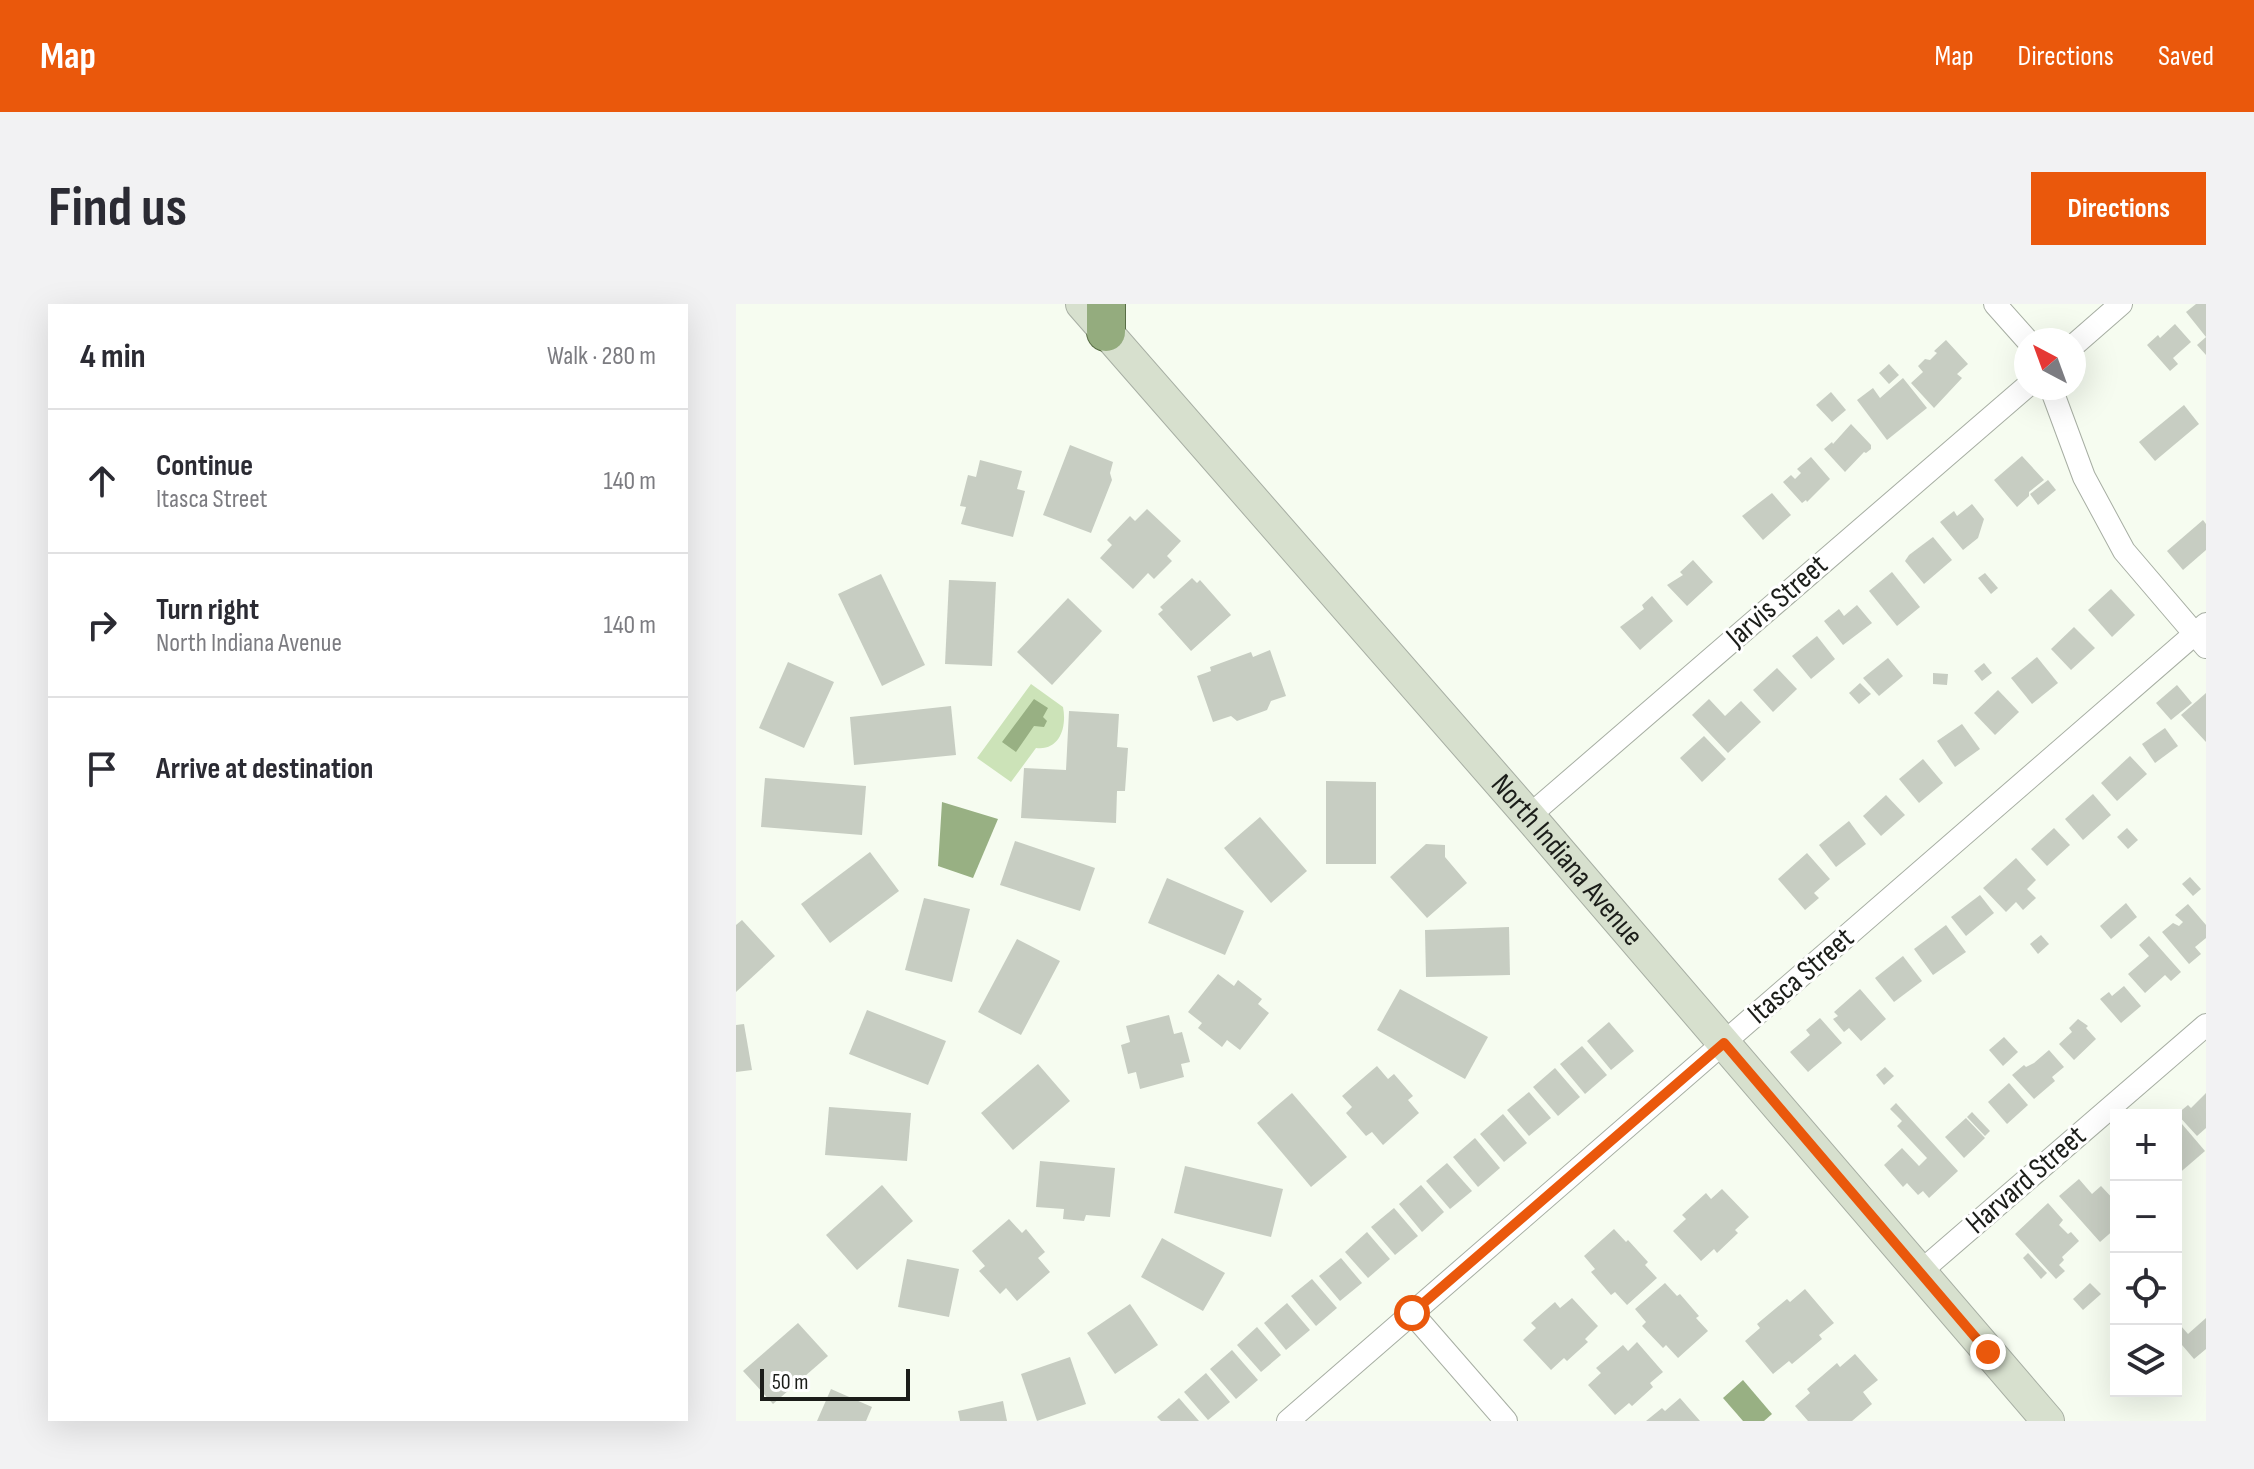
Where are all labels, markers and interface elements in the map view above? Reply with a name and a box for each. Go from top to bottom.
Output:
text: Map [40,34,96,79]
text: Map [1935,40,1974,73]
text: Directions [2018,40,2114,73]
text: Saved [2158,40,2214,73]
button: Directions [2031,172,2206,245]
text: Find us [48,175,187,242]
north arrow [2014,328,2086,400]
text: 4 min [80,336,146,377]
text: Walk · 280 m [547,341,656,372]
text: Continue [156,448,253,484]
icon: ahead [80,459,124,503]
text: 140 m [604,466,656,497]
text: Itasca Street [156,484,267,515]
street label: Jarvis Street [1718,547,1835,655]
text: Turn right [156,592,259,628]
icon: right [80,603,124,647]
text: 140 m [604,610,656,641]
text: North Indiana Avenue [156,628,342,659]
icon: arrive [80,747,124,791]
text: Arrive at destination [156,751,373,787]
street label: North Indiana Avenue [1483,767,1651,953]
street label: Itasca Street [1741,920,1861,1032]
map controls [2110,1109,2182,1397]
button: + [2110,1109,2182,1181]
street label: Harvard Street [1959,1118,2093,1242]
button: − [2110,1181,2182,1253]
button: locate [2110,1253,2182,1325]
route start [1394,1295,1430,1331]
button: layers [2110,1325,2182,1397]
route end [1970,1334,2006,1370]
scale bar [760,1365,910,1401]
text: 50 m [772,1369,808,1396]

